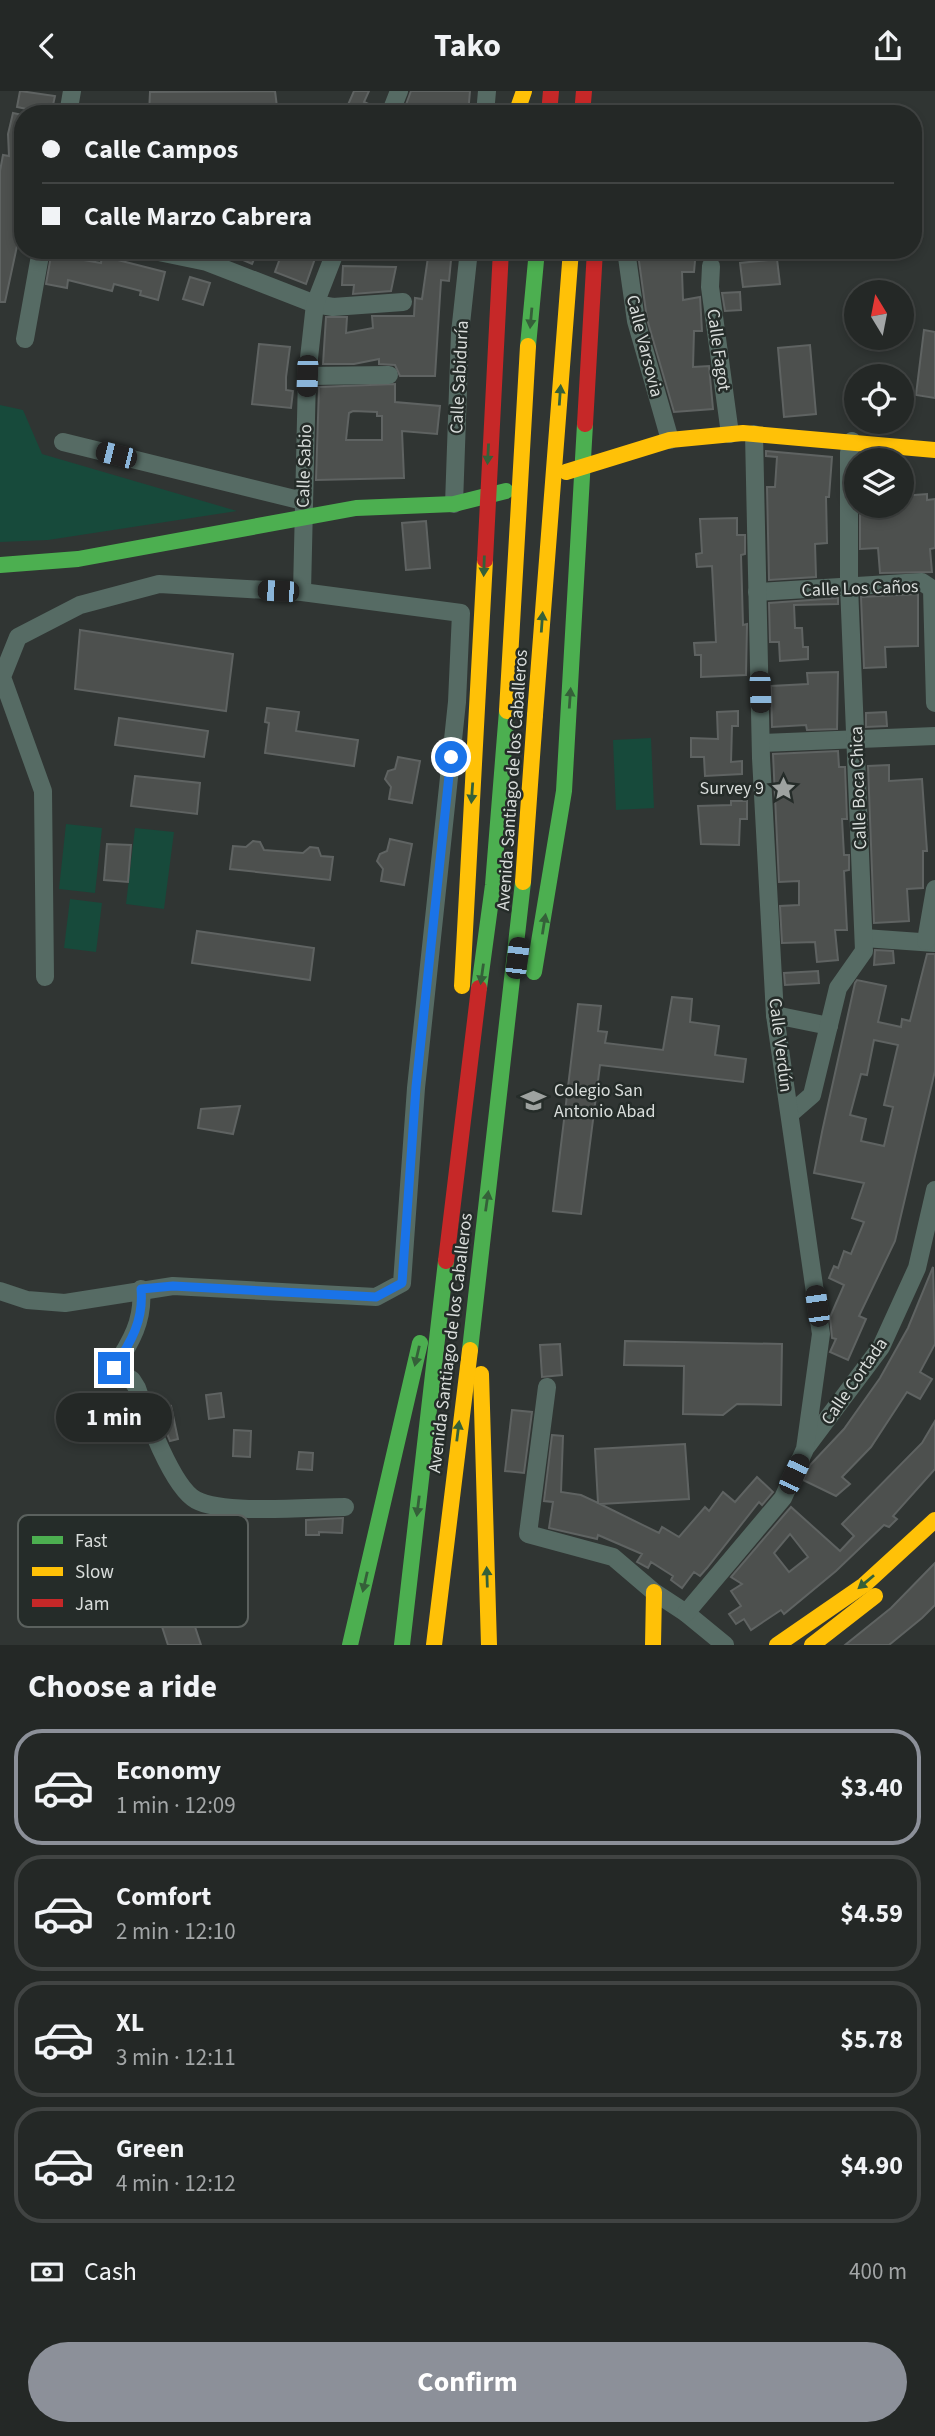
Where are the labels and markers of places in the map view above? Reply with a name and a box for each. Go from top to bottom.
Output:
place icon: Survey 9 [770,774,798,802]
place label: Survey 9 [700,776,764,801]
place label: Colegio San Antonio Abad [554,1078,655,1124]
school or university icon: Colegio San Antonio Abad [520,1086,548,1114]

